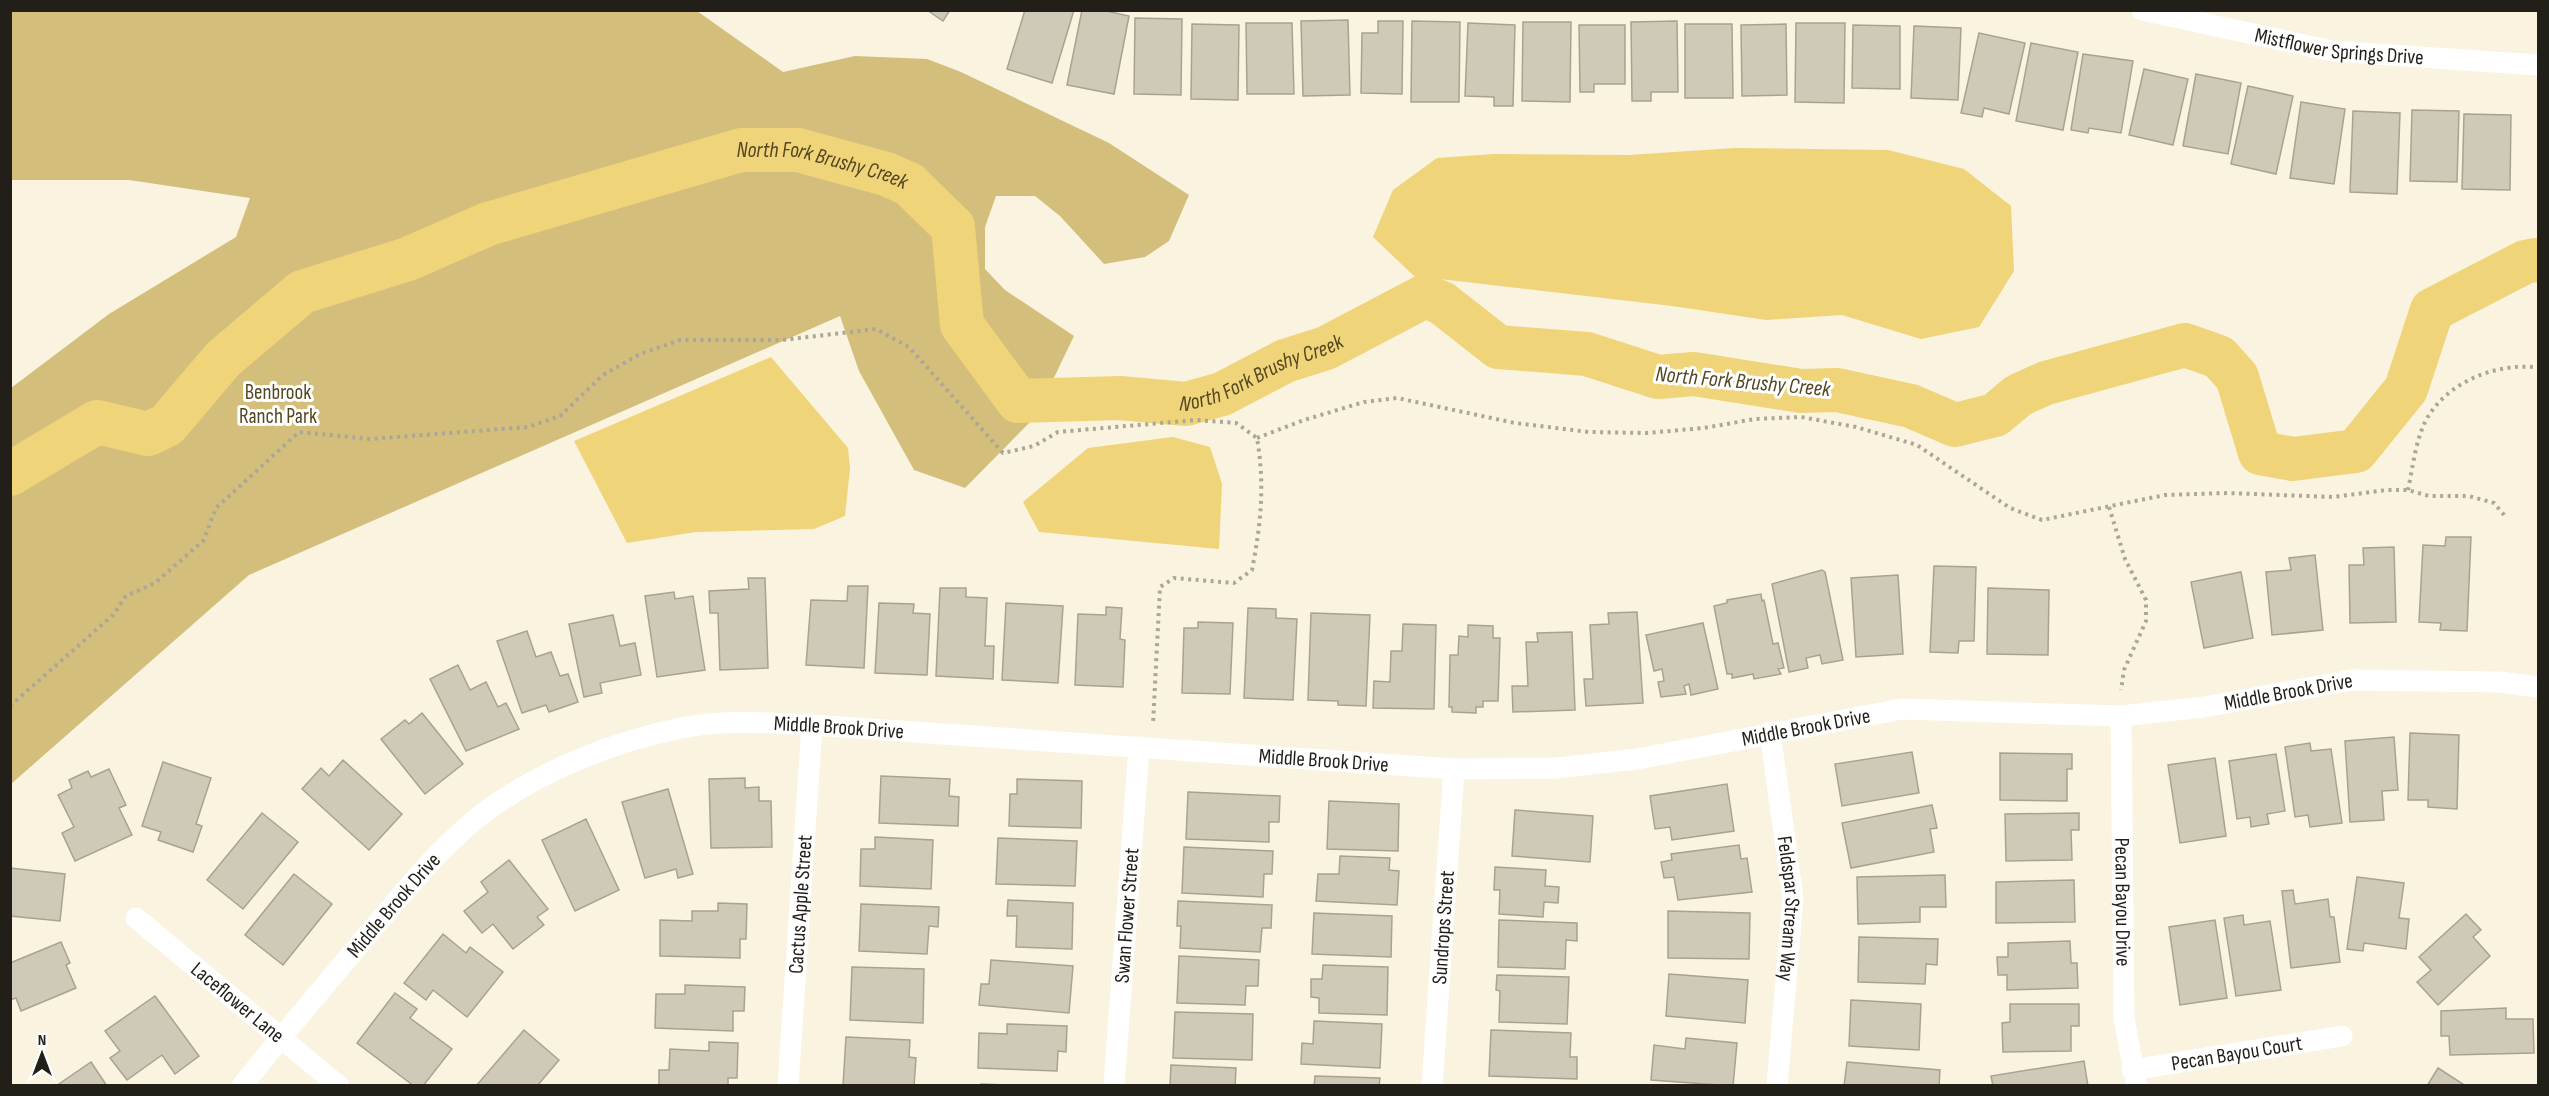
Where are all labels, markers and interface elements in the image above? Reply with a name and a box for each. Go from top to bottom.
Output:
street label: Mistflower Springs Drive [2253,22,2424,70]
water label: North Fork Brushy Creek [736,137,913,196]
water label: North Fork Brushy Creek [1178,328,1348,418]
water label: North Fork Brushy Creek [1654,361,1832,403]
park label: Benbrook Ranch Park [239,380,317,429]
street label: Middle Brook Drive [2222,668,2355,716]
street label: Middle Brook Drive [1740,703,1872,751]
street label: Middle Brook Drive [773,711,905,744]
street label: Middle Brook Drive [1258,743,1390,777]
street label: Cactus Apple Street [783,834,817,975]
street label: Feldspar Stream Way [1772,834,1805,982]
street label: Pecan Bayou Drive [2110,837,2136,967]
street label: Middle Brook Drive [341,847,445,963]
street label: Swan Flower Street [1109,847,1144,984]
street label: Sundrops Street [1427,870,1459,985]
street label: Laceflower Lane [186,956,289,1048]
north arrow [12,1024,72,1084]
street label: Pecan Bayou Court [2169,1030,2304,1076]
text: N [38,1031,46,1050]

